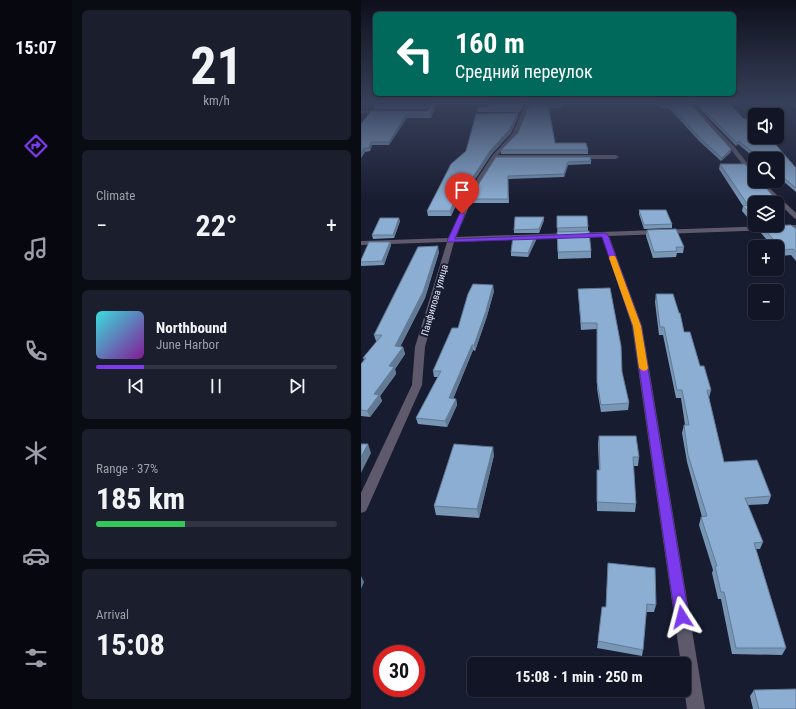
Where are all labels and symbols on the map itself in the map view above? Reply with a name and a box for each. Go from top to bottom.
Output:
pin [445,173,479,214]
street label: Панфилова улица [419,263,450,337]
position arrow [661,596,703,638]
speed limit sign: 30 [373,645,425,697]

